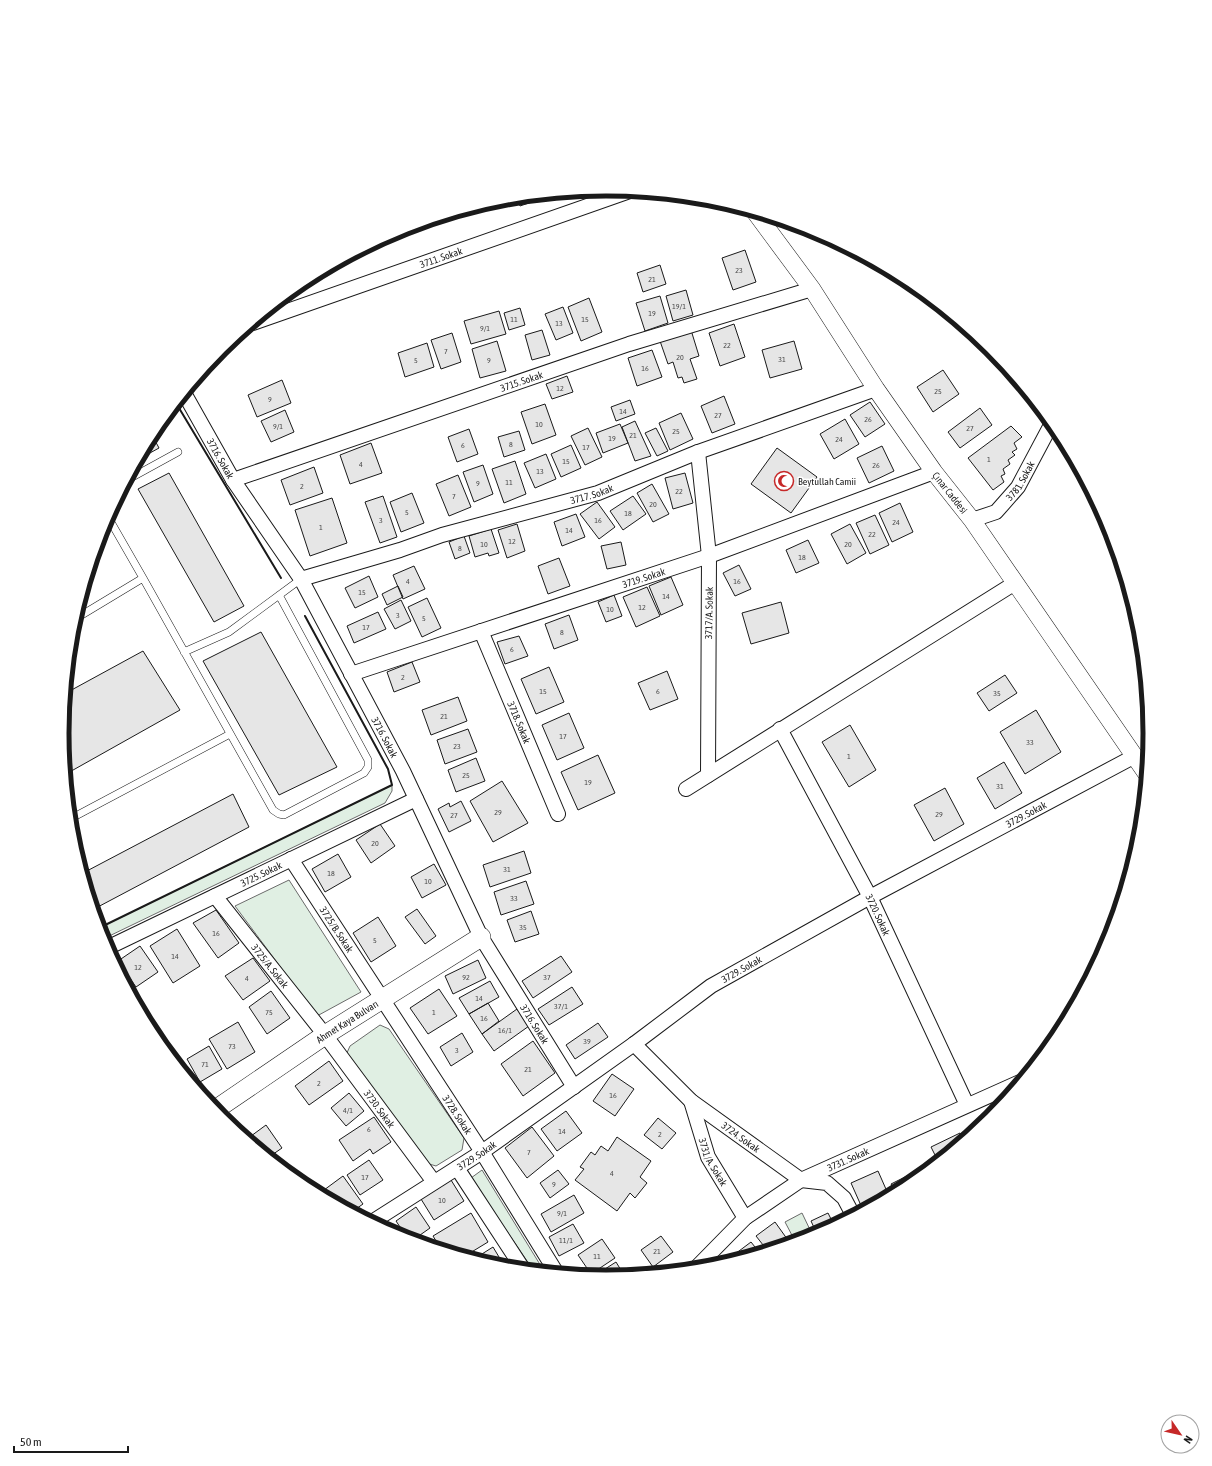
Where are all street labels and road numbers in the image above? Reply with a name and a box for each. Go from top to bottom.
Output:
street label: 3711. Sokak [418,245,464,270]
street label: 3715. Sokak [499,368,545,393]
street label: 3716. Sokak [205,436,237,481]
street label: 3781. Sokak [1003,459,1037,502]
street label: Çınar Caddesi [931,470,970,515]
street label: 3717. Sokak [569,482,615,506]
street label: 3719. Sokak [621,565,667,590]
street label: 3717/A. Sokak [703,586,715,639]
street label: 3718. Sokak [506,700,533,745]
street label: 3716. Sokak [370,715,401,760]
street label: 3729. Sokak [1004,799,1049,829]
street label: 3725. Sokak [239,859,284,888]
street label: 3720. Sokak [864,892,893,938]
street label: 3725/B. Sokak [318,904,356,955]
street label: 3725/A. Sokak [250,942,291,990]
street label: 3729. Sokak [719,953,764,985]
street label: Ahmet Kaya Bulvarı [314,998,380,1045]
street label: 3716. Sokak [519,1002,552,1046]
street label: 3730. Sokak [362,1088,398,1130]
street label: 3728. Sokak [441,1093,475,1137]
street label: 3724. Sokak [720,1119,763,1155]
street label: 3731/A. Sokak [697,1136,730,1188]
street label: 3729. Sokak [455,1138,499,1172]
street label: 3731. Sokak [825,1145,871,1173]

